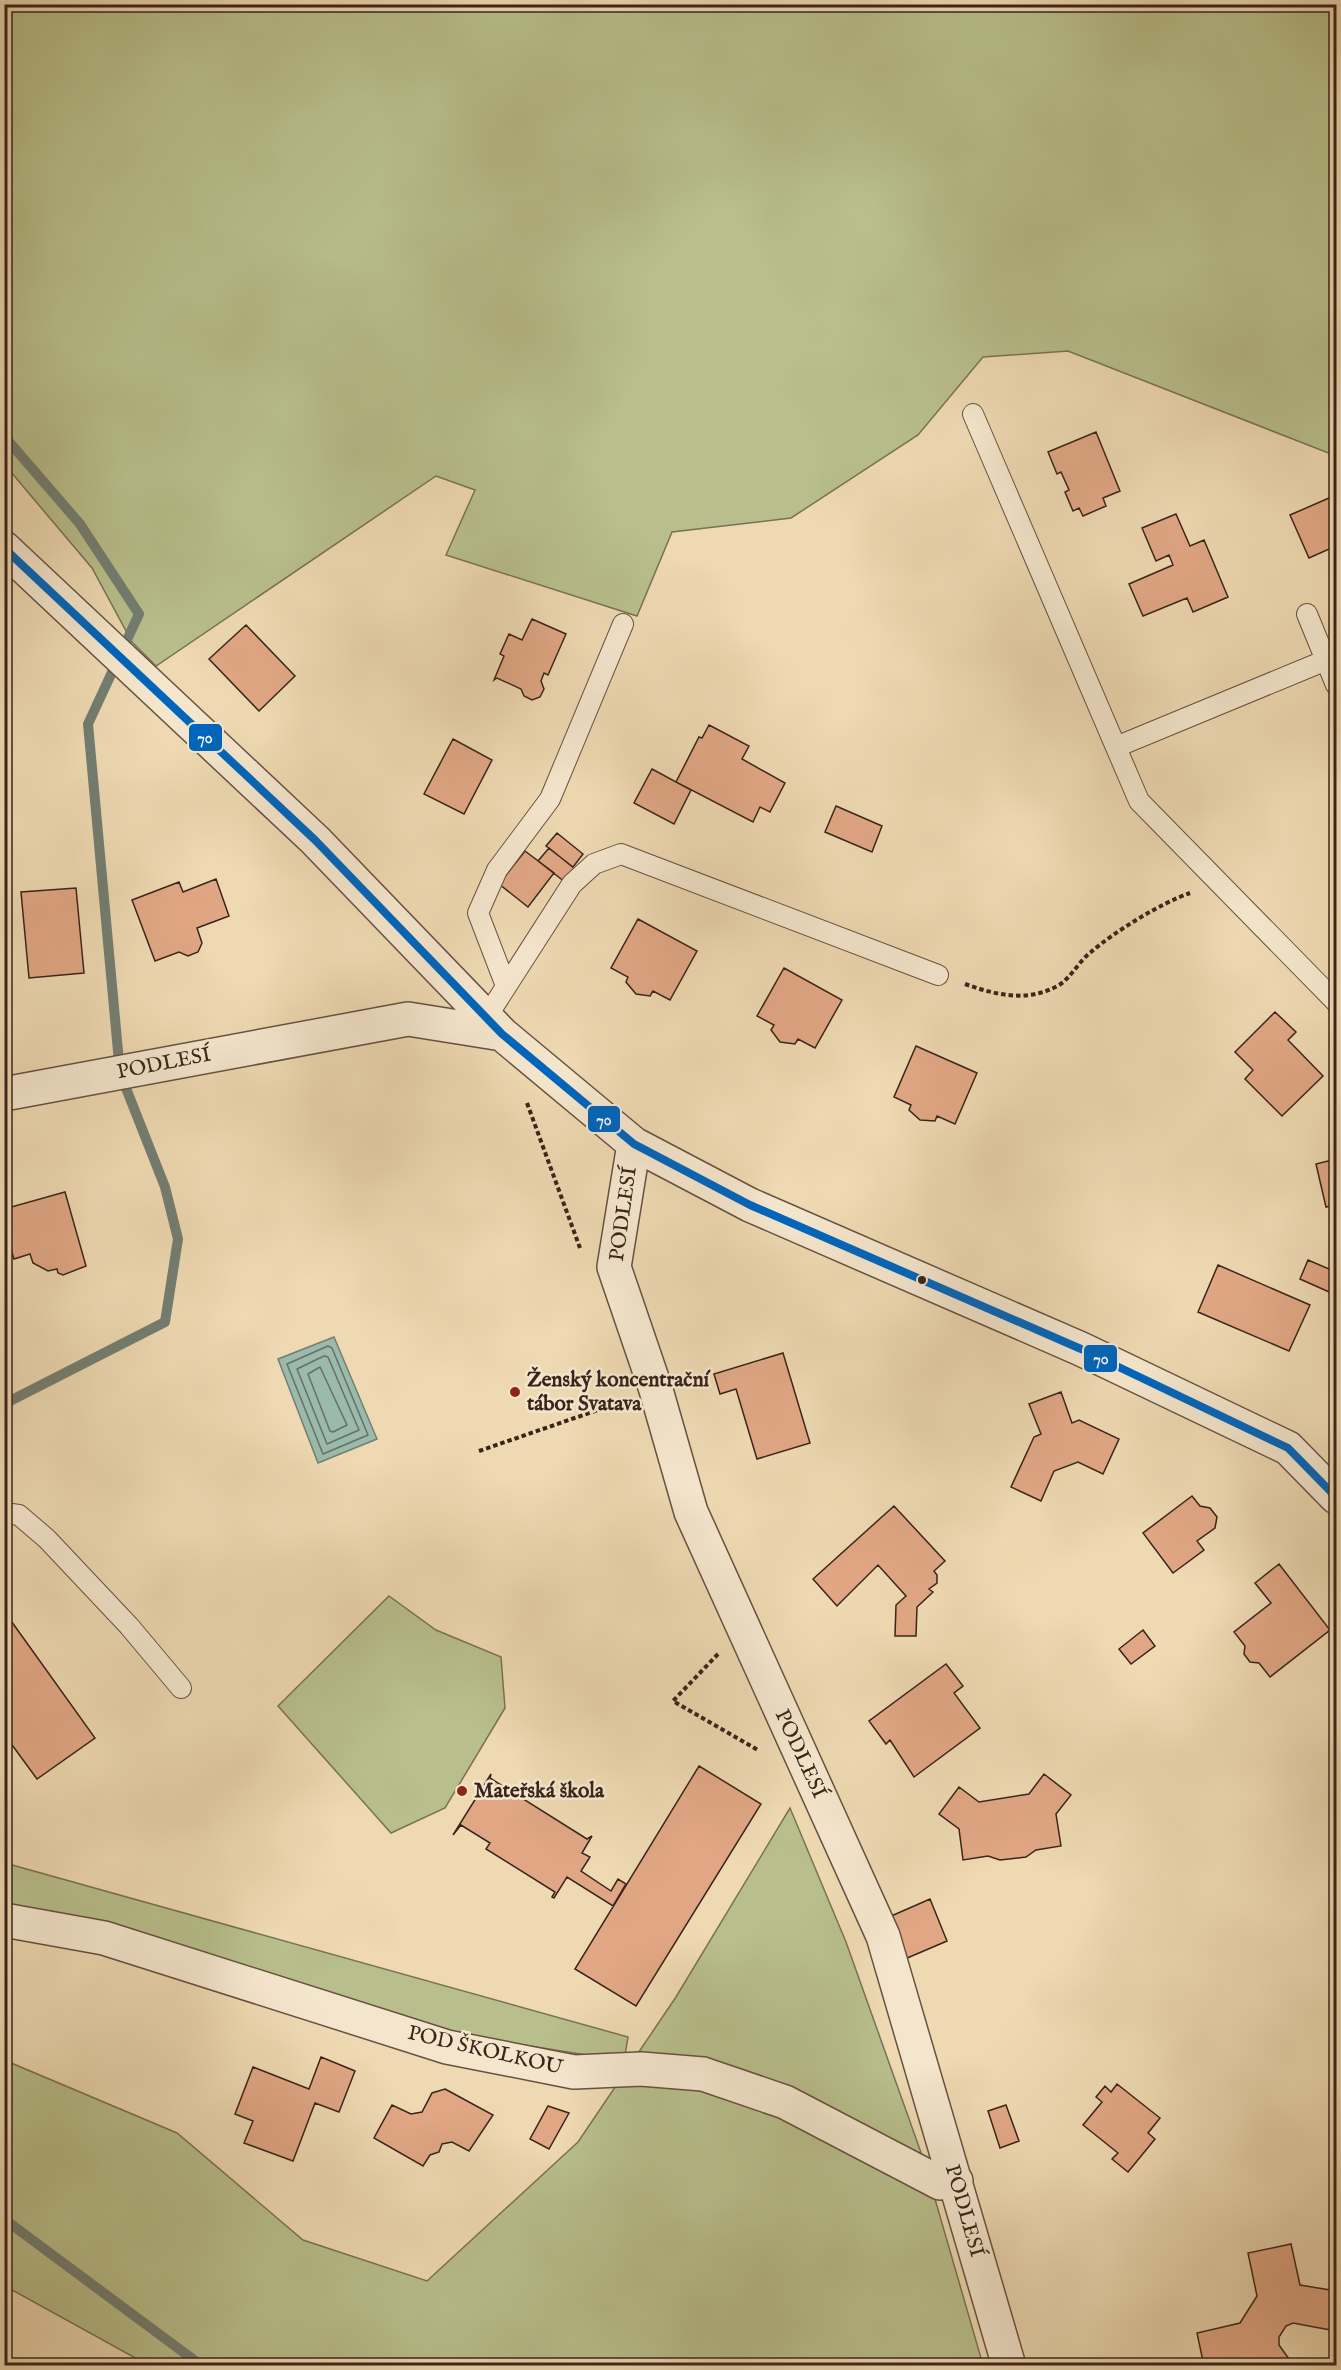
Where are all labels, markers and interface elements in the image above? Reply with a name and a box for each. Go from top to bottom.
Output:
line badge: 70 [188,723,223,752]
text: 70 [197,729,213,749]
street label: PODLESÍ [115,1041,214,1086]
line badge: 70 [587,1105,621,1133]
text: 70 [596,1111,612,1131]
street label: PODLESÍ [603,1164,644,1263]
unlabelled marker [916,1274,928,1286]
line badge: 70 [1083,1344,1118,1373]
text: 70 [1093,1350,1109,1370]
place label: Ženský koncentrační tábor Svatava [526,1366,712,1418]
marker: Ženský koncentrační tábor Svatava [508,1385,522,1399]
street label: PODLESÍ [768,1705,834,1804]
place label: Mateřská škola [474,1778,605,1805]
marker: Mateřská škola [455,1784,469,1798]
street label: POD ŠKOLKOU [405,2019,565,2082]
street label: PODLESÍ [938,2161,991,2261]

